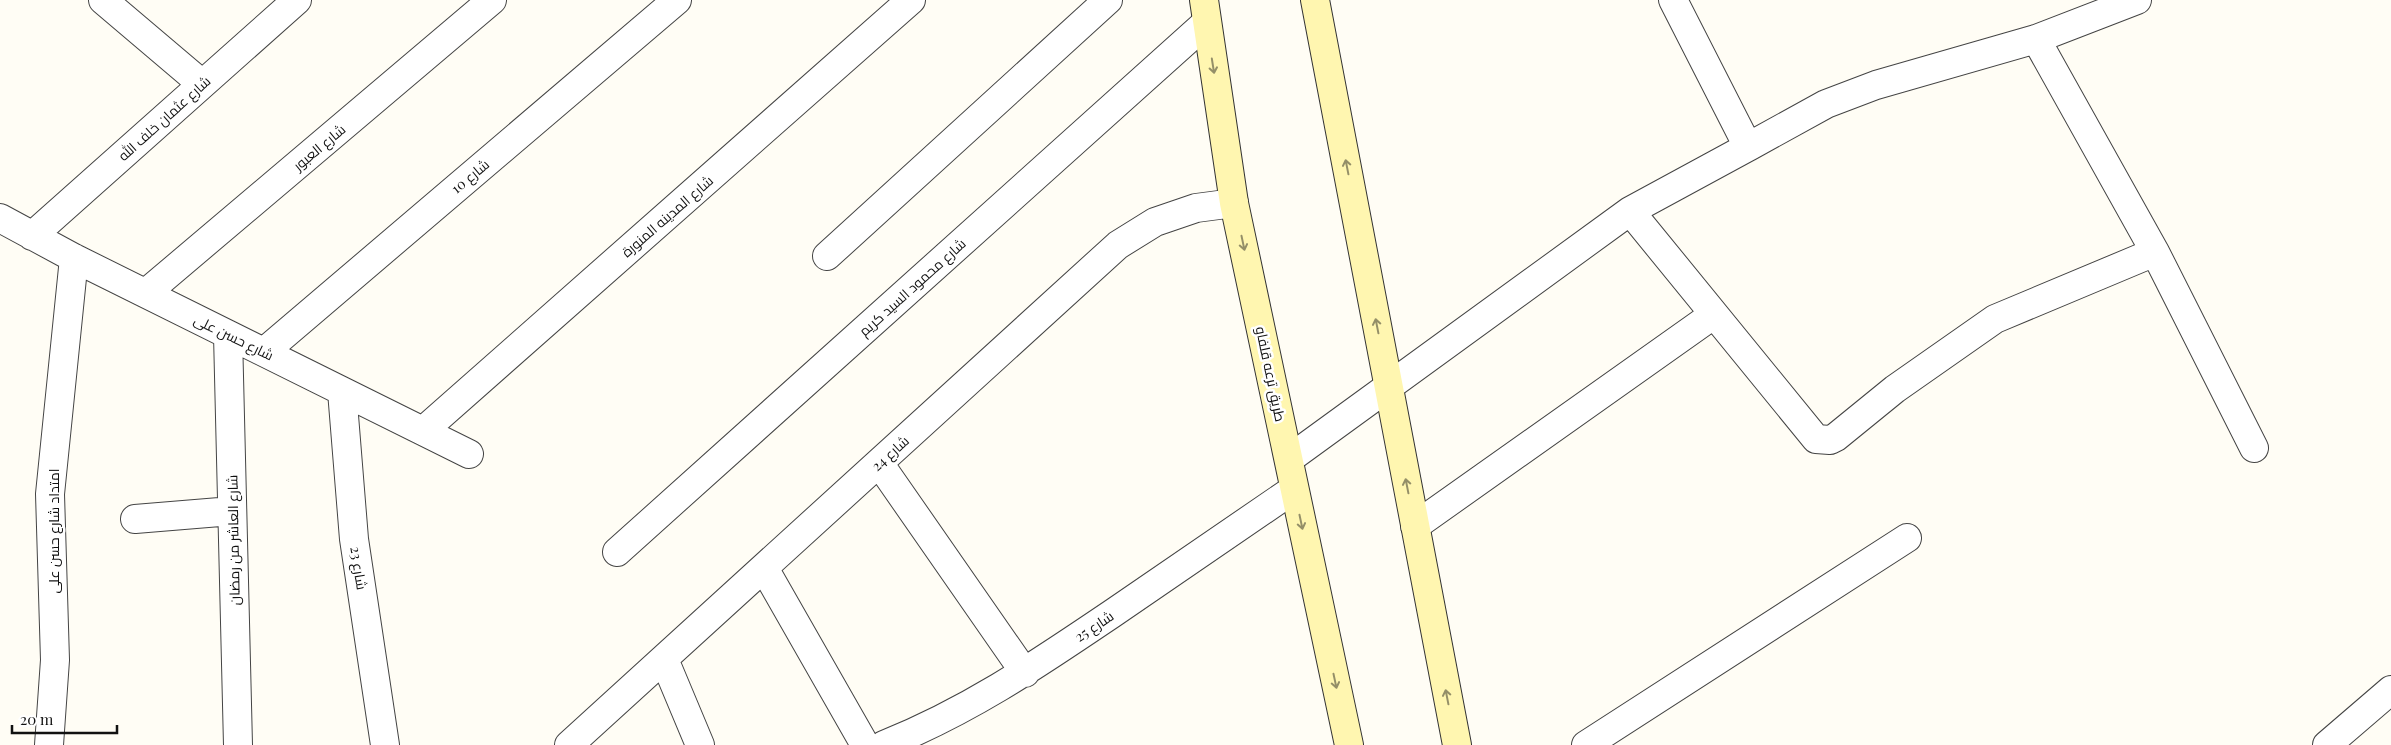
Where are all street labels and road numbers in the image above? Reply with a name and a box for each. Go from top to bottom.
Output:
street label: شارع عثمان خلف الله [114,71,214,165]
street label: شارع العبور [288,119,349,175]
street label: شارع 10 [447,155,493,197]
street label: شارع المدينه المنورة [617,171,717,261]
street label: شارع محمود السيد كريم [855,234,970,341]
street label: شارع حسن على [191,310,277,364]
street label: طريق ترعه قلفاو [1252,325,1290,423]
street label: شارع 24 [867,431,913,475]
street label: امتداد شارع حسن على [44,469,63,593]
street label: شارع العاشر من رمضان [222,475,244,605]
street label: شارع 23 [346,545,372,591]
street label: شارع 25 [1071,606,1117,646]

